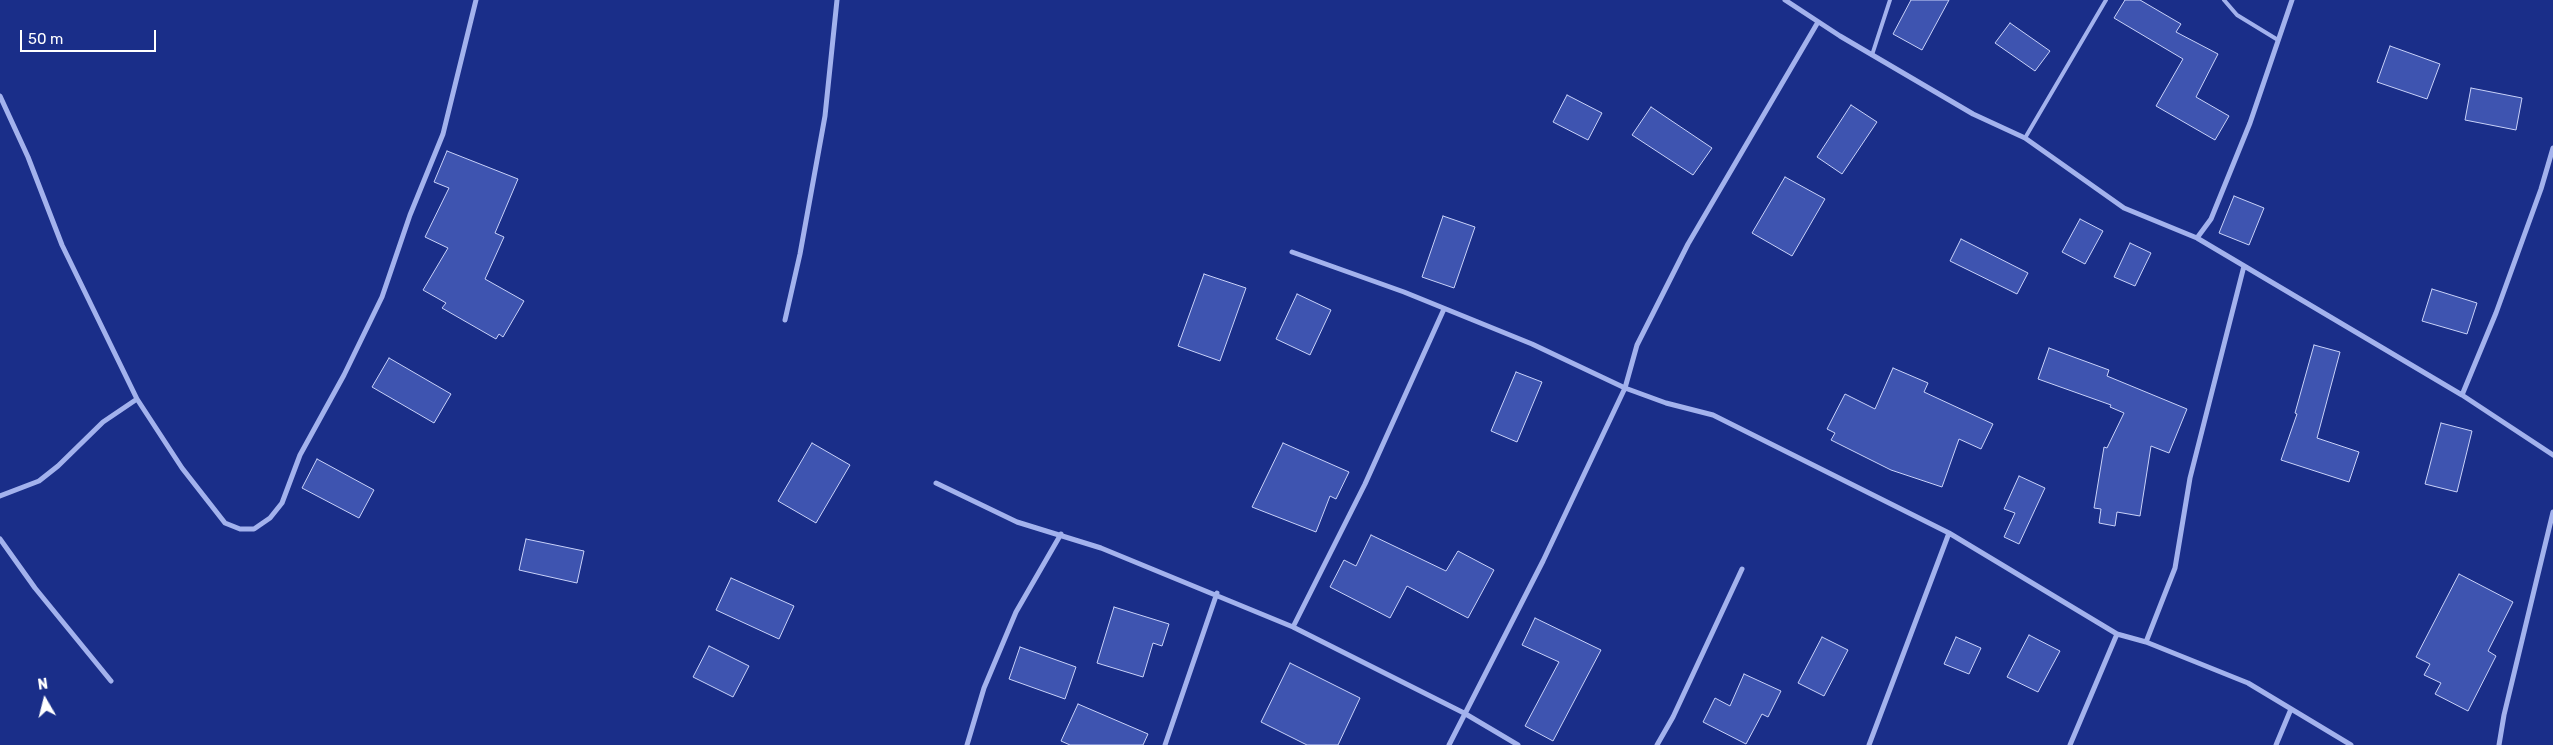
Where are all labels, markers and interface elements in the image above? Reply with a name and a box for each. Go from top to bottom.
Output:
scale bar [22,20,159,52]
text: 50 m [28,30,63,48]
north arrow [20,675,70,725]
text: N [37,676,49,694]

